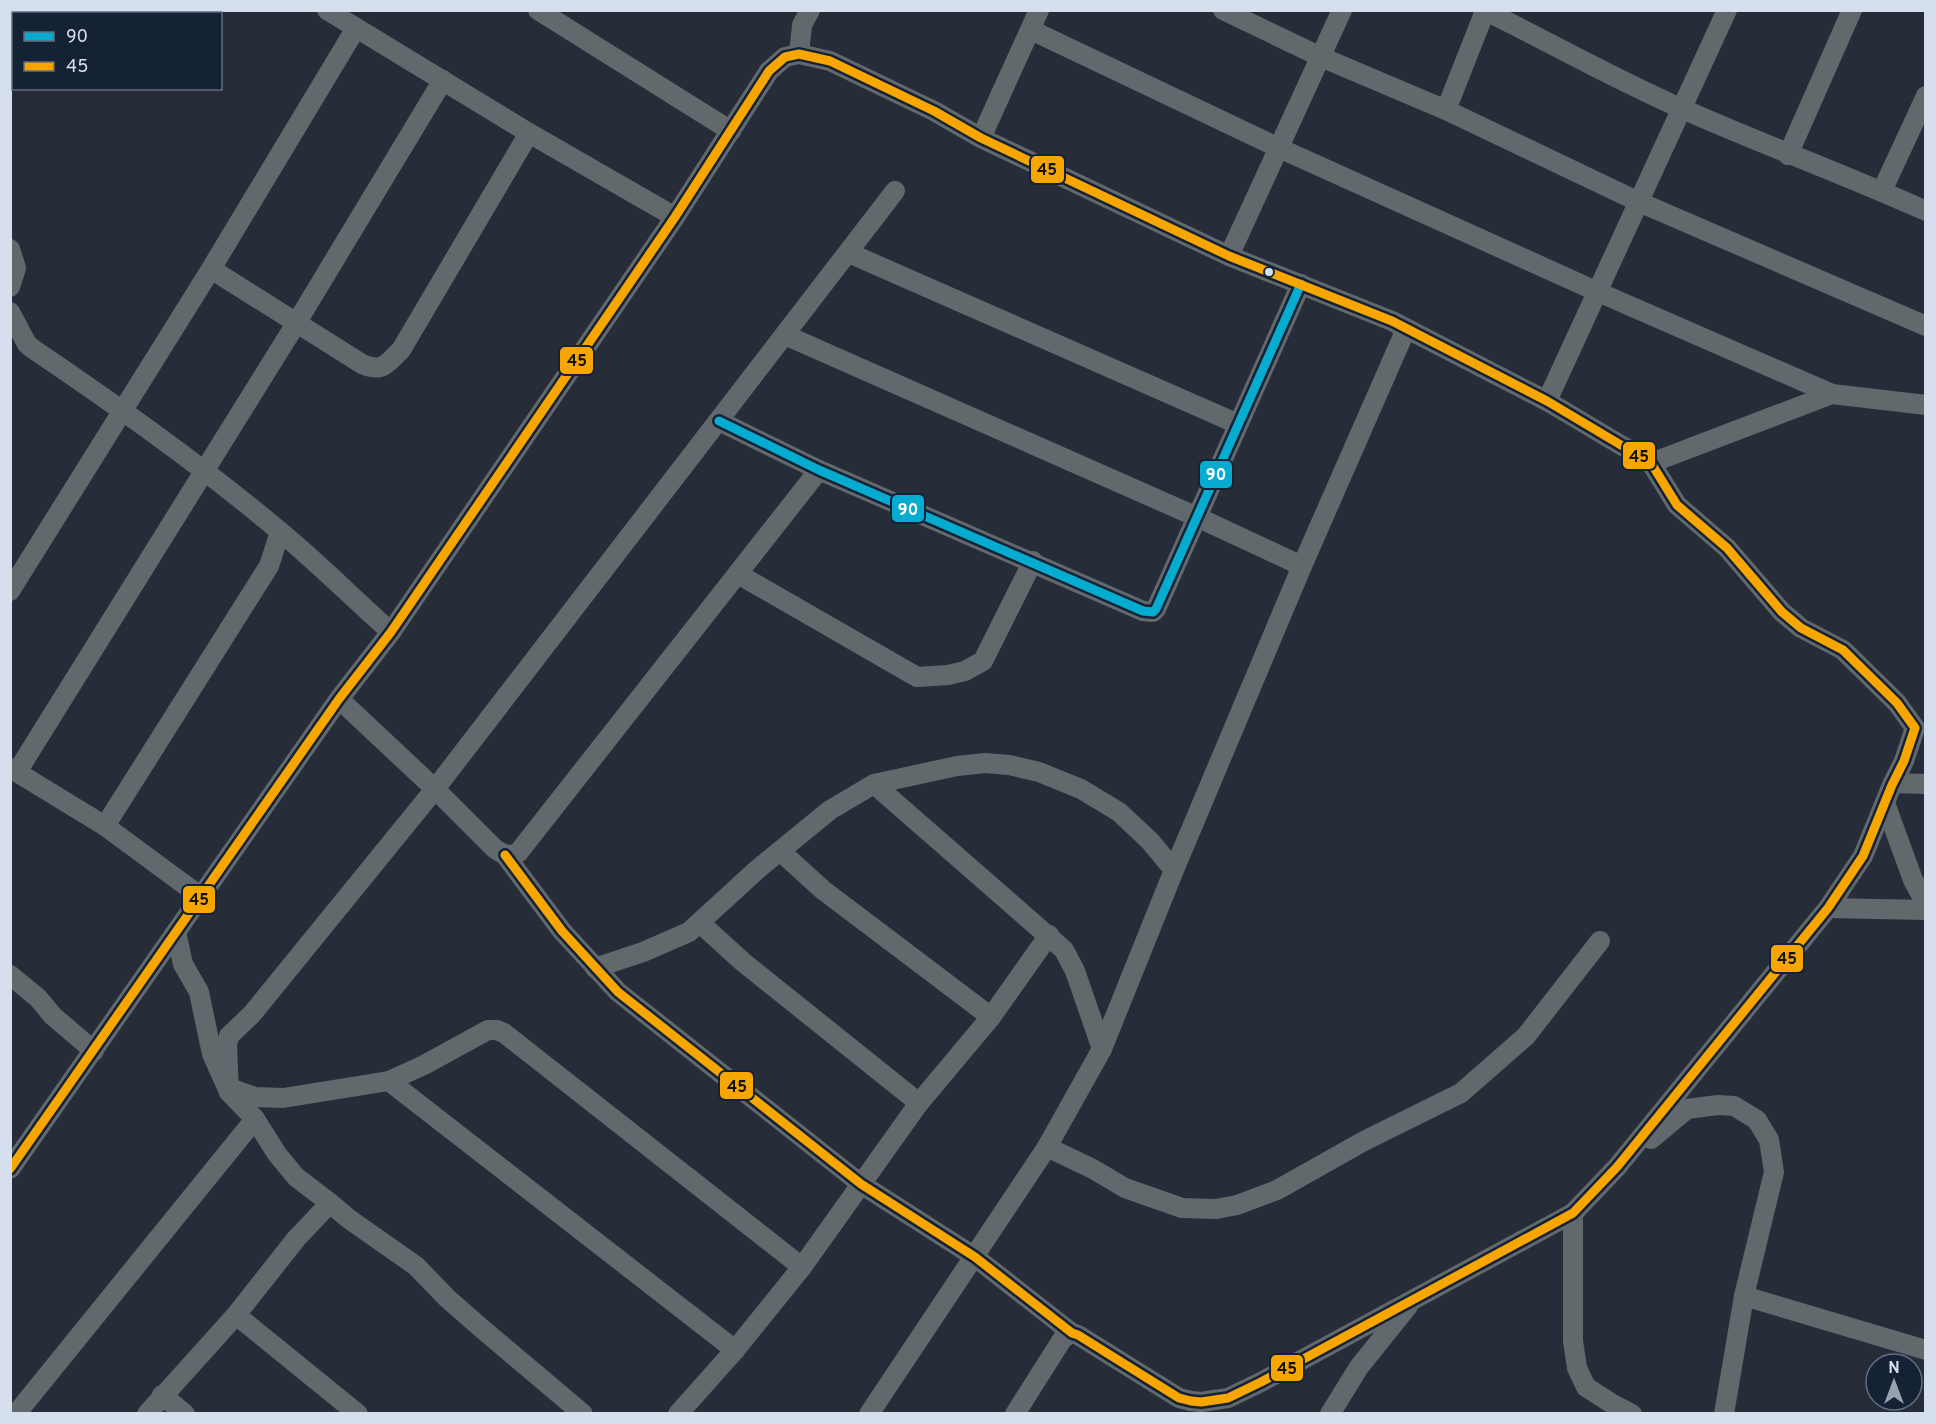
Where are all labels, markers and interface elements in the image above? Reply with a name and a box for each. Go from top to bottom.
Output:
legend [12,12,222,90]
text: 90 [66,26,88,49]
text: 45 [66,56,88,79]
line badge: 45 [1030,155,1065,184]
text: 45 [1037,161,1057,181]
unlabelled marker [1263,266,1275,278]
line badge: 45 [559,346,594,375]
text: 45 [567,352,587,372]
line badge: 45 [1622,441,1656,470]
text: 45 [1629,448,1649,468]
line badge: 90 [1199,460,1233,489]
text: 90 [1206,466,1226,486]
line badge: 90 [891,494,925,523]
text: 90 [898,501,918,521]
line badge: 45 [182,885,216,914]
text: 45 [189,891,209,911]
line badge: 45 [1770,944,1804,973]
text: 45 [1777,950,1797,970]
line badge: 45 [719,1071,754,1100]
text: 45 [727,1078,747,1098]
north arrow [1864,1352,1924,1412]
line badge: 45 [1270,1354,1304,1382]
text: N [1888,1359,1900,1379]
text: 45 [1277,1360,1297,1380]

